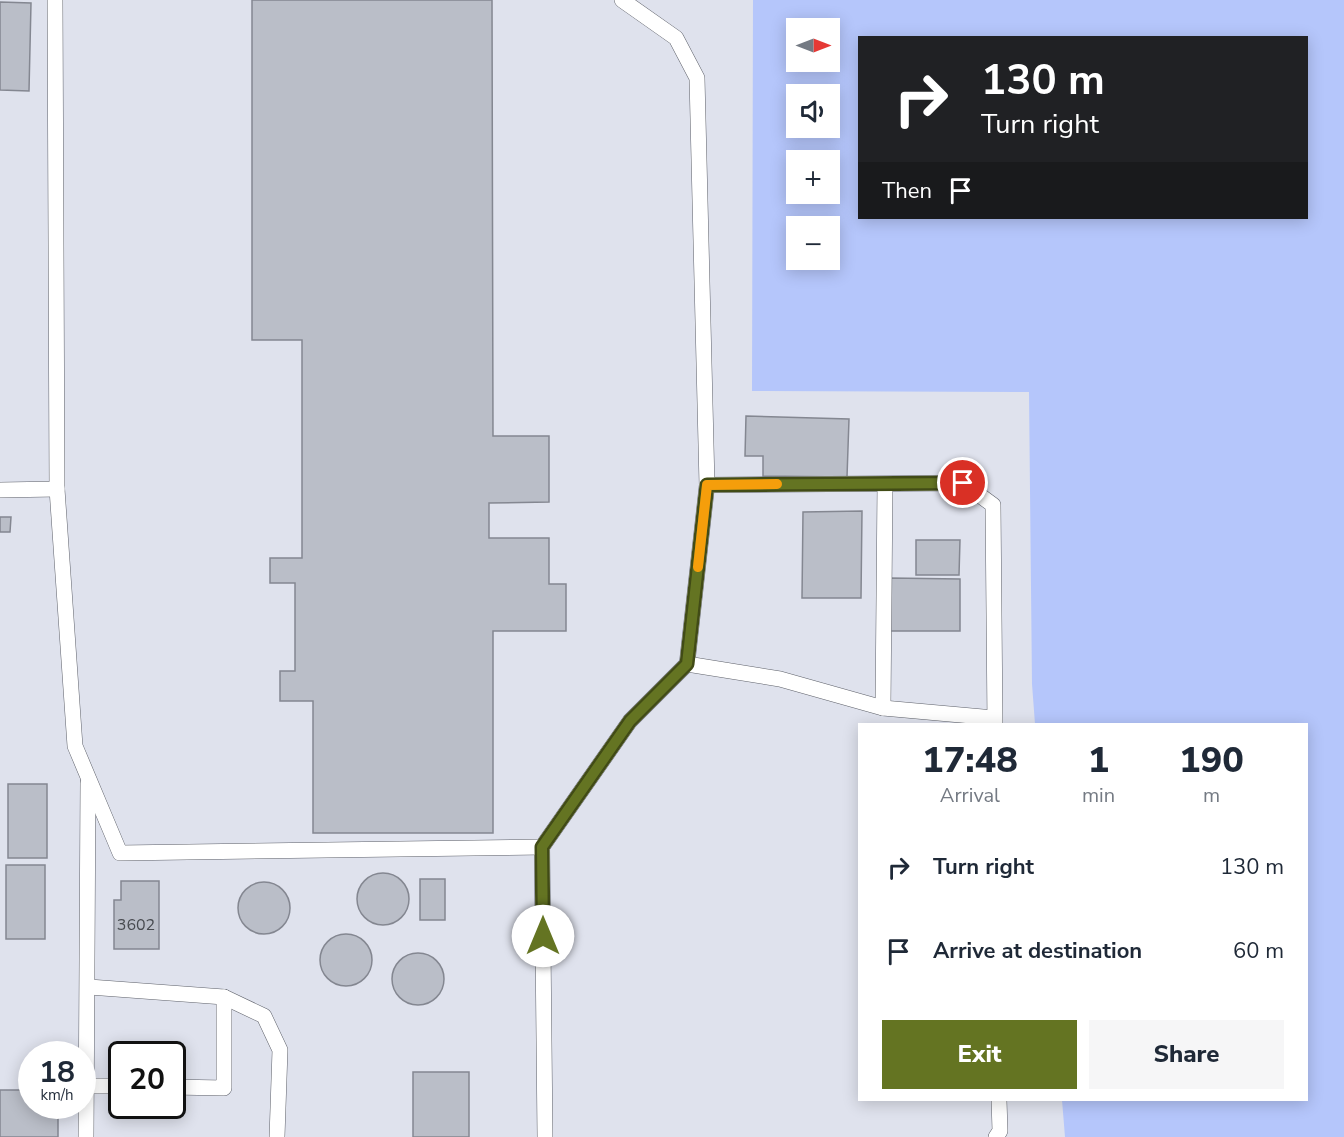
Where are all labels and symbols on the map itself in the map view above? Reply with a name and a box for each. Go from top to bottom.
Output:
north arrow [786,18,840,72]
pin [937,457,988,508]
position arrow [511,904,575,968]
house number: 3602 [117,914,155,936]
speed limit sign: 20 [108,1041,186,1119]

